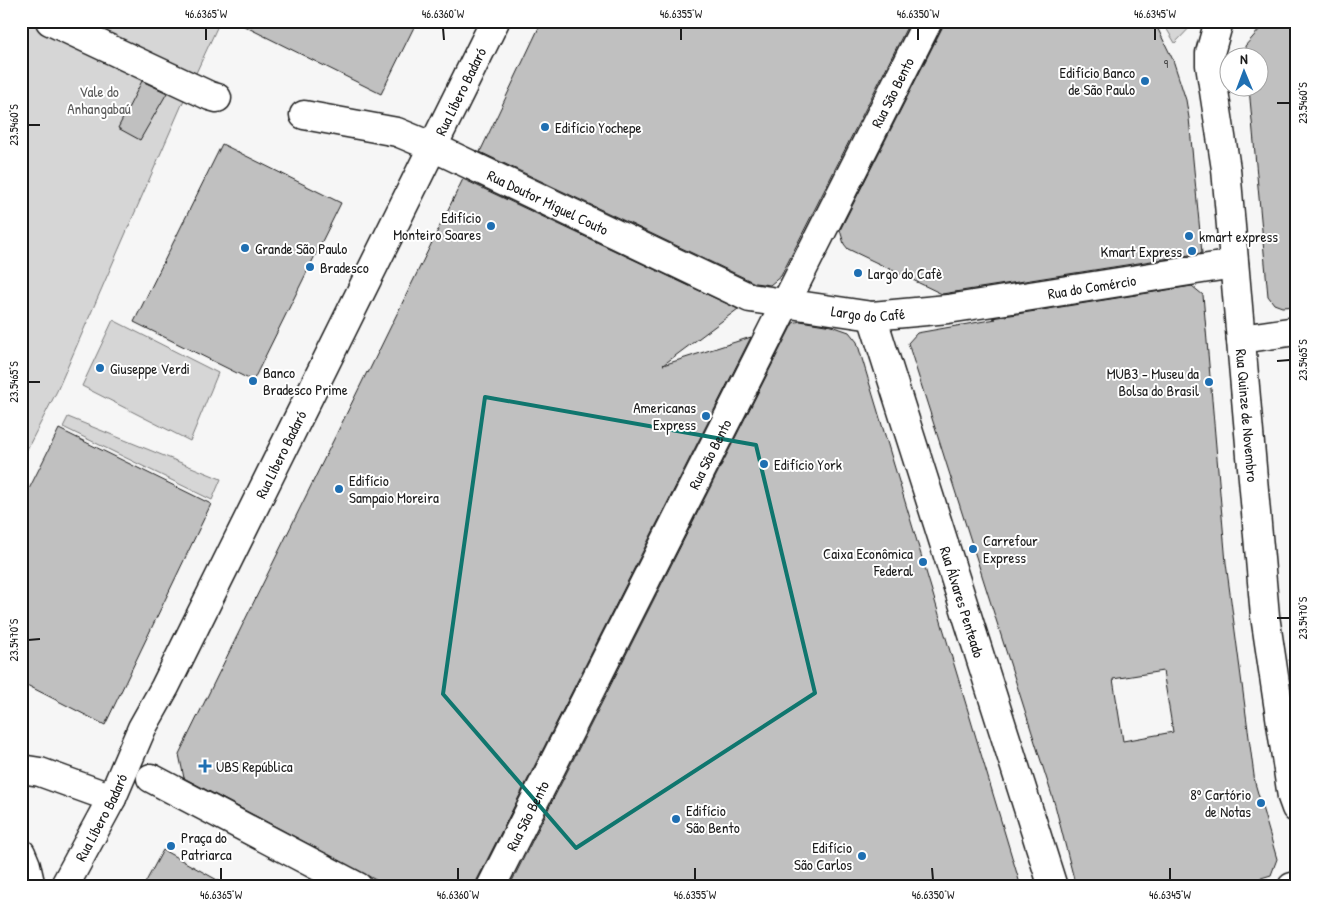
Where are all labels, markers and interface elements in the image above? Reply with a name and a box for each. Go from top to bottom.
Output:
text: 46.6365°W [185,5,228,22]
text: 46.6360°W [422,5,465,22]
text: 46.6355°W [660,5,703,22]
text: 46.6350°W [897,5,940,22]
text: 46.6345°W [1134,5,1176,22]
street label: Rua Líbero Badaró [429,44,491,139]
north arrow [1220,48,1270,98]
text: N [1240,49,1248,68]
street label: Rua São Bento [865,54,918,131]
house number: 9 [1164,55,1169,72]
place label: Edifício Banco de São Paulo [1060,62,1135,100]
marker: Edifício Banco de São Paulo [1139,75,1151,87]
park label: Vale do Anhangabaú [67,81,131,119]
text: 23.5460°S [1294,82,1311,124]
text: 23.5460°S [5,104,22,146]
place label: Edifício Yochepe [555,117,641,138]
marker: Edifício Yochepe [539,121,551,133]
street label: Rua Doutor Miguel Couto [484,164,612,240]
place label: Edifício Monteiro Soares [393,207,481,245]
marker: Edifício Monteiro Soares [485,220,497,232]
place label: kmart express [1199,226,1278,247]
marker: kmart express [1183,230,1195,242]
place label: Grande São Paulo [255,238,347,259]
place label: Kmart Express [1101,241,1182,262]
marker: Grande São Paulo [239,242,251,254]
marker: Kmart Express [1186,245,1198,257]
place label: Bradesco [320,257,369,278]
marker: Bradesco [304,261,316,273]
place label: Largo do Cafè [868,263,942,284]
marker: Largo do Cafè [852,267,864,279]
street label: Rua do Comércio [1046,269,1138,304]
street label: Largo do Café [830,300,906,327]
text: 23.5465°S [1294,339,1311,381]
street label: Rua Quinze de Novembro [1231,348,1264,483]
place label: Giuseppe Verdi [110,358,190,379]
text: 23.5465°S [5,361,22,403]
marker: Giuseppe Verdi [94,362,106,374]
place label: Banco Bradesco Prime [263,362,348,400]
place label: MUB3 - Museu da Bolsa do Brasil [1107,363,1199,401]
marker: Banco Bradesco Prime [247,375,259,387]
marker: MUB3 - Museu da Bolsa do Brasil [1203,376,1215,388]
place label: Americanas Express [633,397,696,435]
street label: Rua Líbero Badaró [250,407,311,502]
marker: Americanas Express [700,410,712,422]
street label: Rua São Bento [683,415,736,493]
place label: Edifício York [774,454,842,475]
marker: Edifício York [758,458,770,470]
place label: Edifício Sampaio Moreira [349,470,439,508]
marker: Edifício Sampaio Moreira [333,483,345,495]
place label: Carrefour Express [983,530,1038,568]
place label: Caixa Econômica Federal [823,543,913,581]
marker: Carrefour Express [967,543,979,555]
street label: Rua Álvares Penteado [935,544,990,660]
marker: Caixa Econômica Federal [917,556,929,568]
text: 23.5470°S [1294,596,1311,639]
text: 23.5470°S [5,618,22,661]
place label: UBS República [216,756,293,777]
marker: UBS República [198,759,212,773]
street label: Rua Líbero Badaró [70,770,132,865]
street label: Rua São Bento [501,777,554,854]
place label: 8º Cartório de Notas [1190,784,1251,822]
marker: 8º Cartório de Notas [1255,797,1267,809]
place label: Edifício São Bento [686,800,740,838]
marker: Edifício São Bento [670,813,682,825]
place label: Praça do Patriarca [181,827,232,865]
place label: Edifício São Carlos [794,837,852,875]
marker: Praça do Patriarca [165,840,177,852]
marker: Edifício São Carlos [856,850,868,862]
text: 46.6365°W [200,886,243,903]
text: 46.6360°W [437,886,480,903]
text: 46.6355°W [674,886,717,903]
text: 46.6350°W [912,886,955,903]
text: 46.6345°W [1149,886,1191,903]

